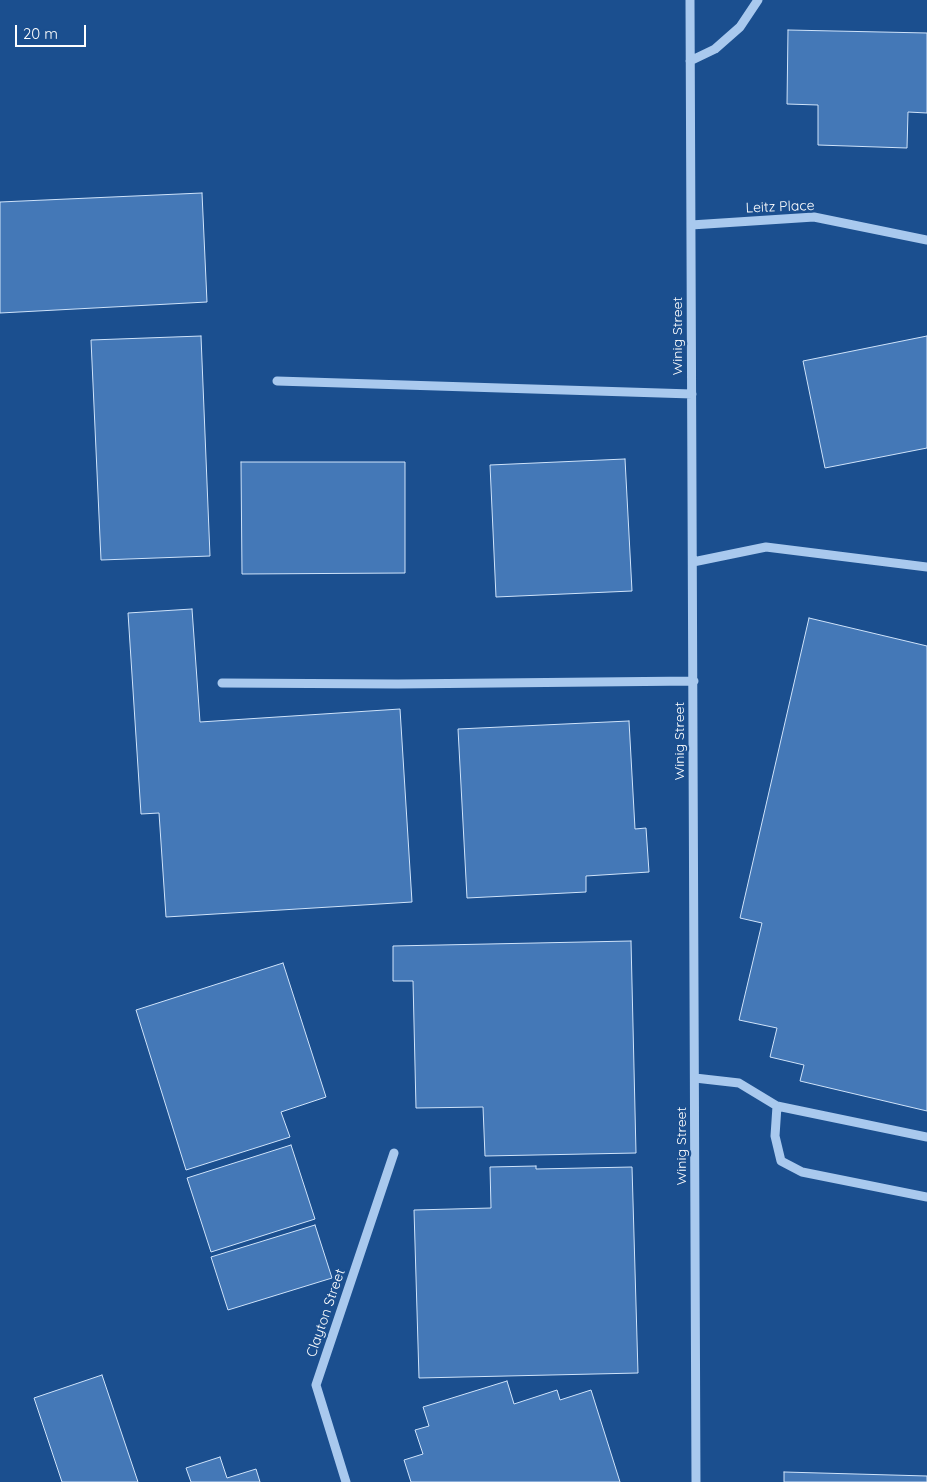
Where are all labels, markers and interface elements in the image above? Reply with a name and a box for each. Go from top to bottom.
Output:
scale bar [18,15,89,47]
text: 20 m [23,24,58,43]
street label: Leitz Place [745,197,815,217]
street label: Winig Street [670,297,686,375]
street label: Winig Street [672,702,688,780]
street label: Winig Street [674,1107,690,1185]
street label: Clayton Street [303,1267,349,1359]

